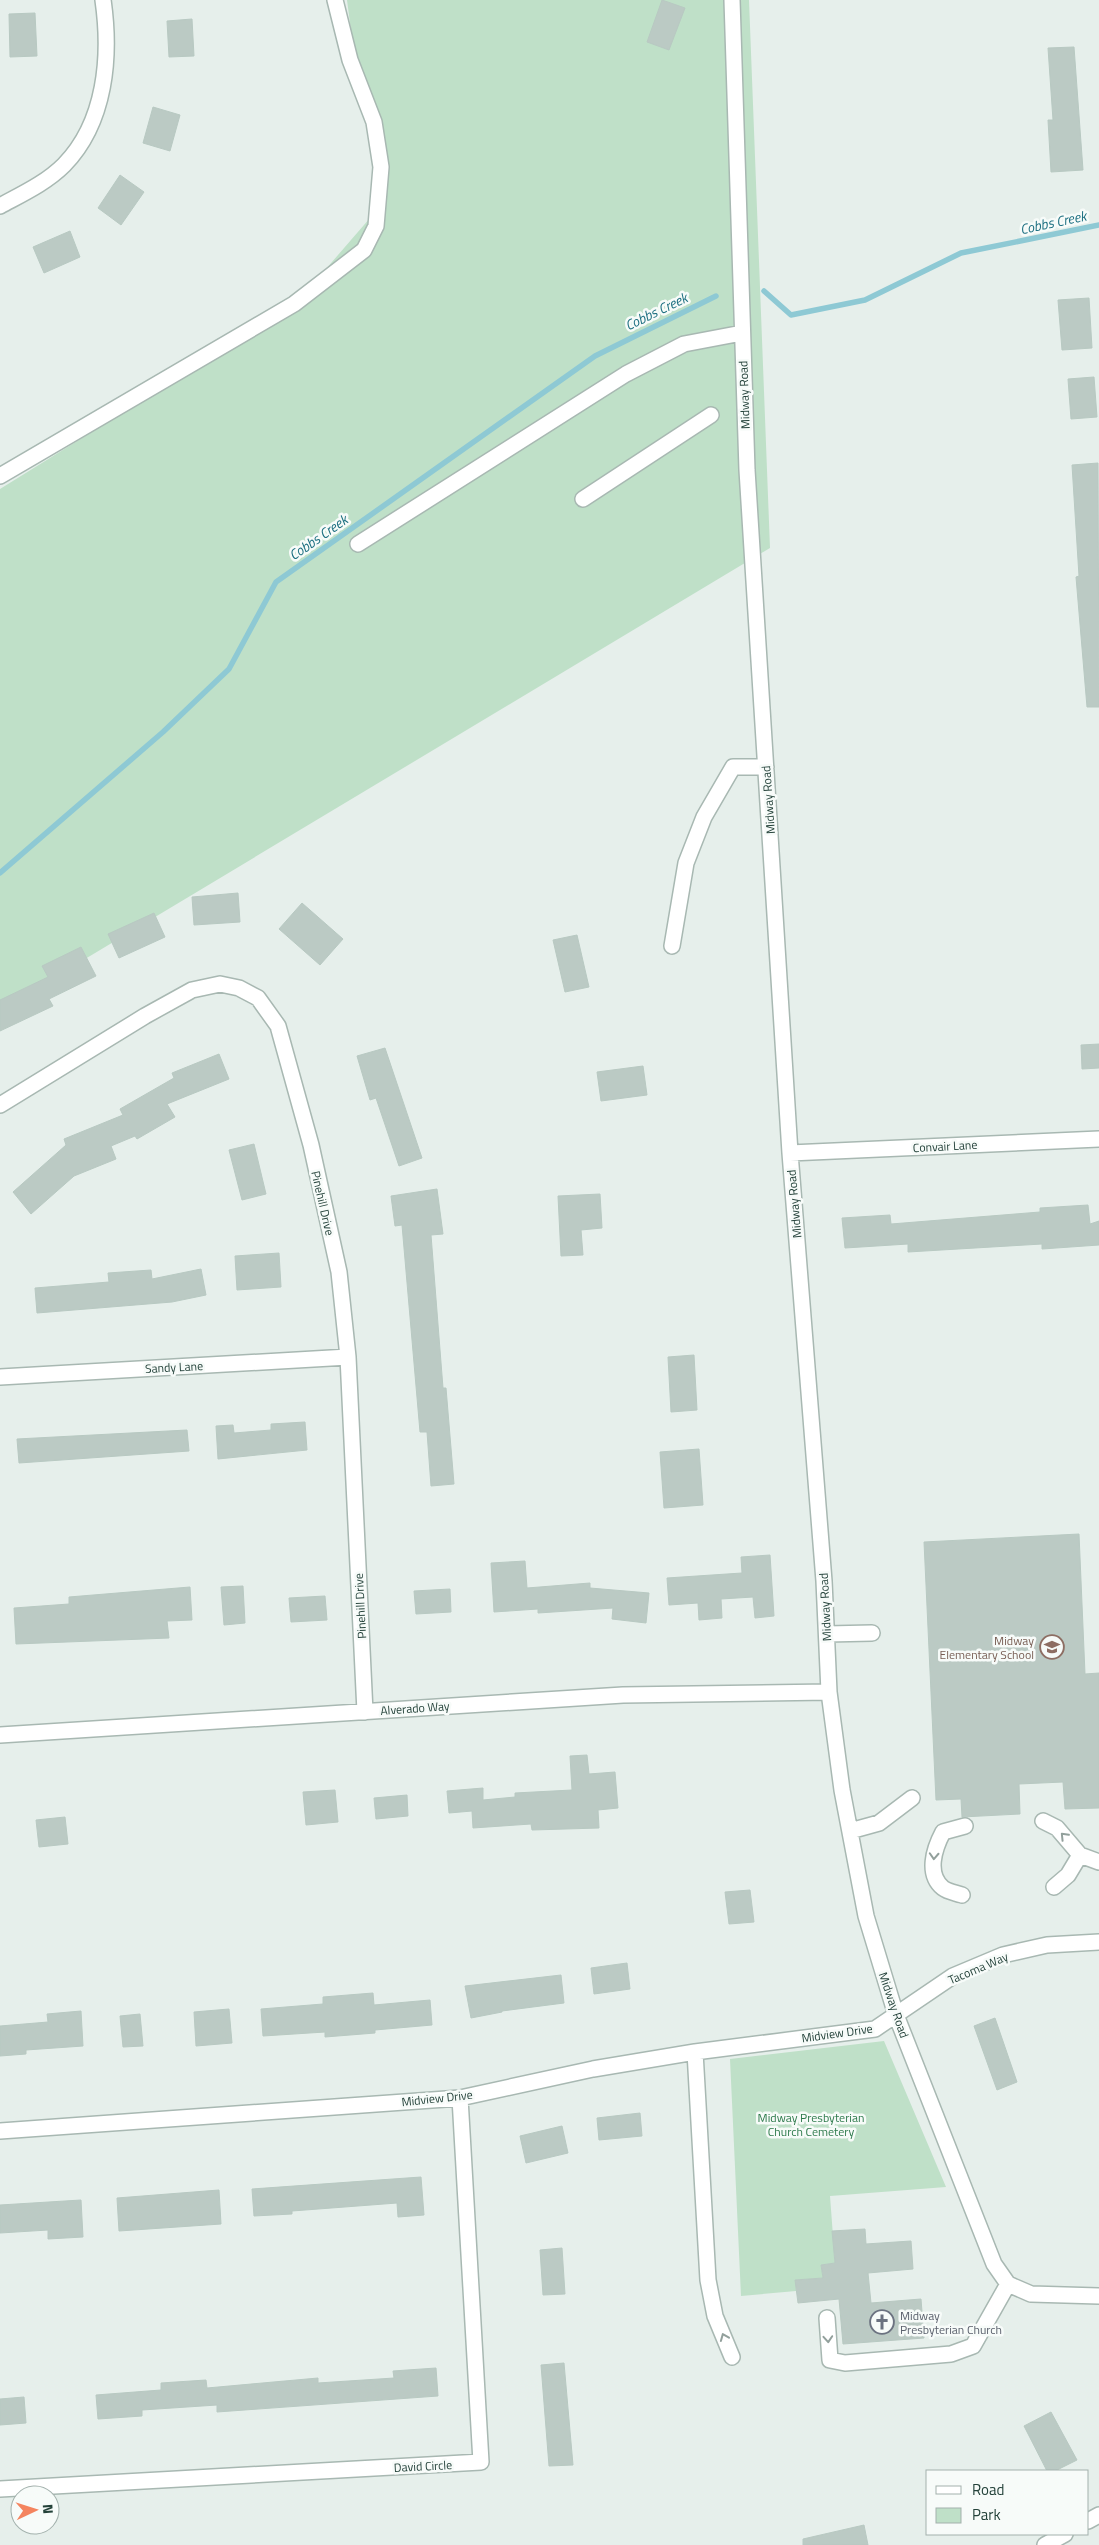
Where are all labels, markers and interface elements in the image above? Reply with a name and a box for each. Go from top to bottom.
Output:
water label: Cobbs Creek [1018,204,1090,239]
water label: Cobbs Creek [621,286,692,335]
street label: Midway Road [733,360,755,430]
water label: Cobbs Creek [284,508,353,565]
street label: Midway Road [756,765,780,835]
street label: Convair Lane [912,1135,978,1157]
street label: Pinehill Drive [306,1169,340,1237]
street label: Midway Road [782,1169,806,1239]
street label: Sandy Lane [145,1356,203,1378]
street label: Midway Road [814,1572,836,1642]
street label: Pinehill Drive [349,1573,371,1639]
place label: Midway Elementary School [940,1631,1034,1664]
school or university icon: Midway Elementary School [1039,1634,1065,1660]
street label: Alverado Way [380,1696,450,1720]
one-way arrow [1061,1832,1070,1841]
one-way arrow [929,1852,940,1860]
street label: Tacoma Way [945,1947,1011,1989]
street label: Midway Road [874,1970,914,2040]
street label: Midview Drive [800,2019,874,2047]
street label: Midview Drive [400,2085,474,2111]
park label: Midway Presbyterian Church Cemetery [758,2108,864,2141]
place label: Midway Presbyterian Church [900,2306,1002,2339]
church icon: Midway Presbyterian Church [869,2309,895,2335]
one-way arrow [719,2333,730,2342]
one-way arrow [823,2335,834,2343]
street label: David Circle [393,2455,453,2477]
legend [926,2470,1089,2535]
text: Road [972,2478,1004,2501]
north arrow [10,2485,60,2535]
text: N [38,2503,59,2515]
text: Park [972,2503,1001,2526]

